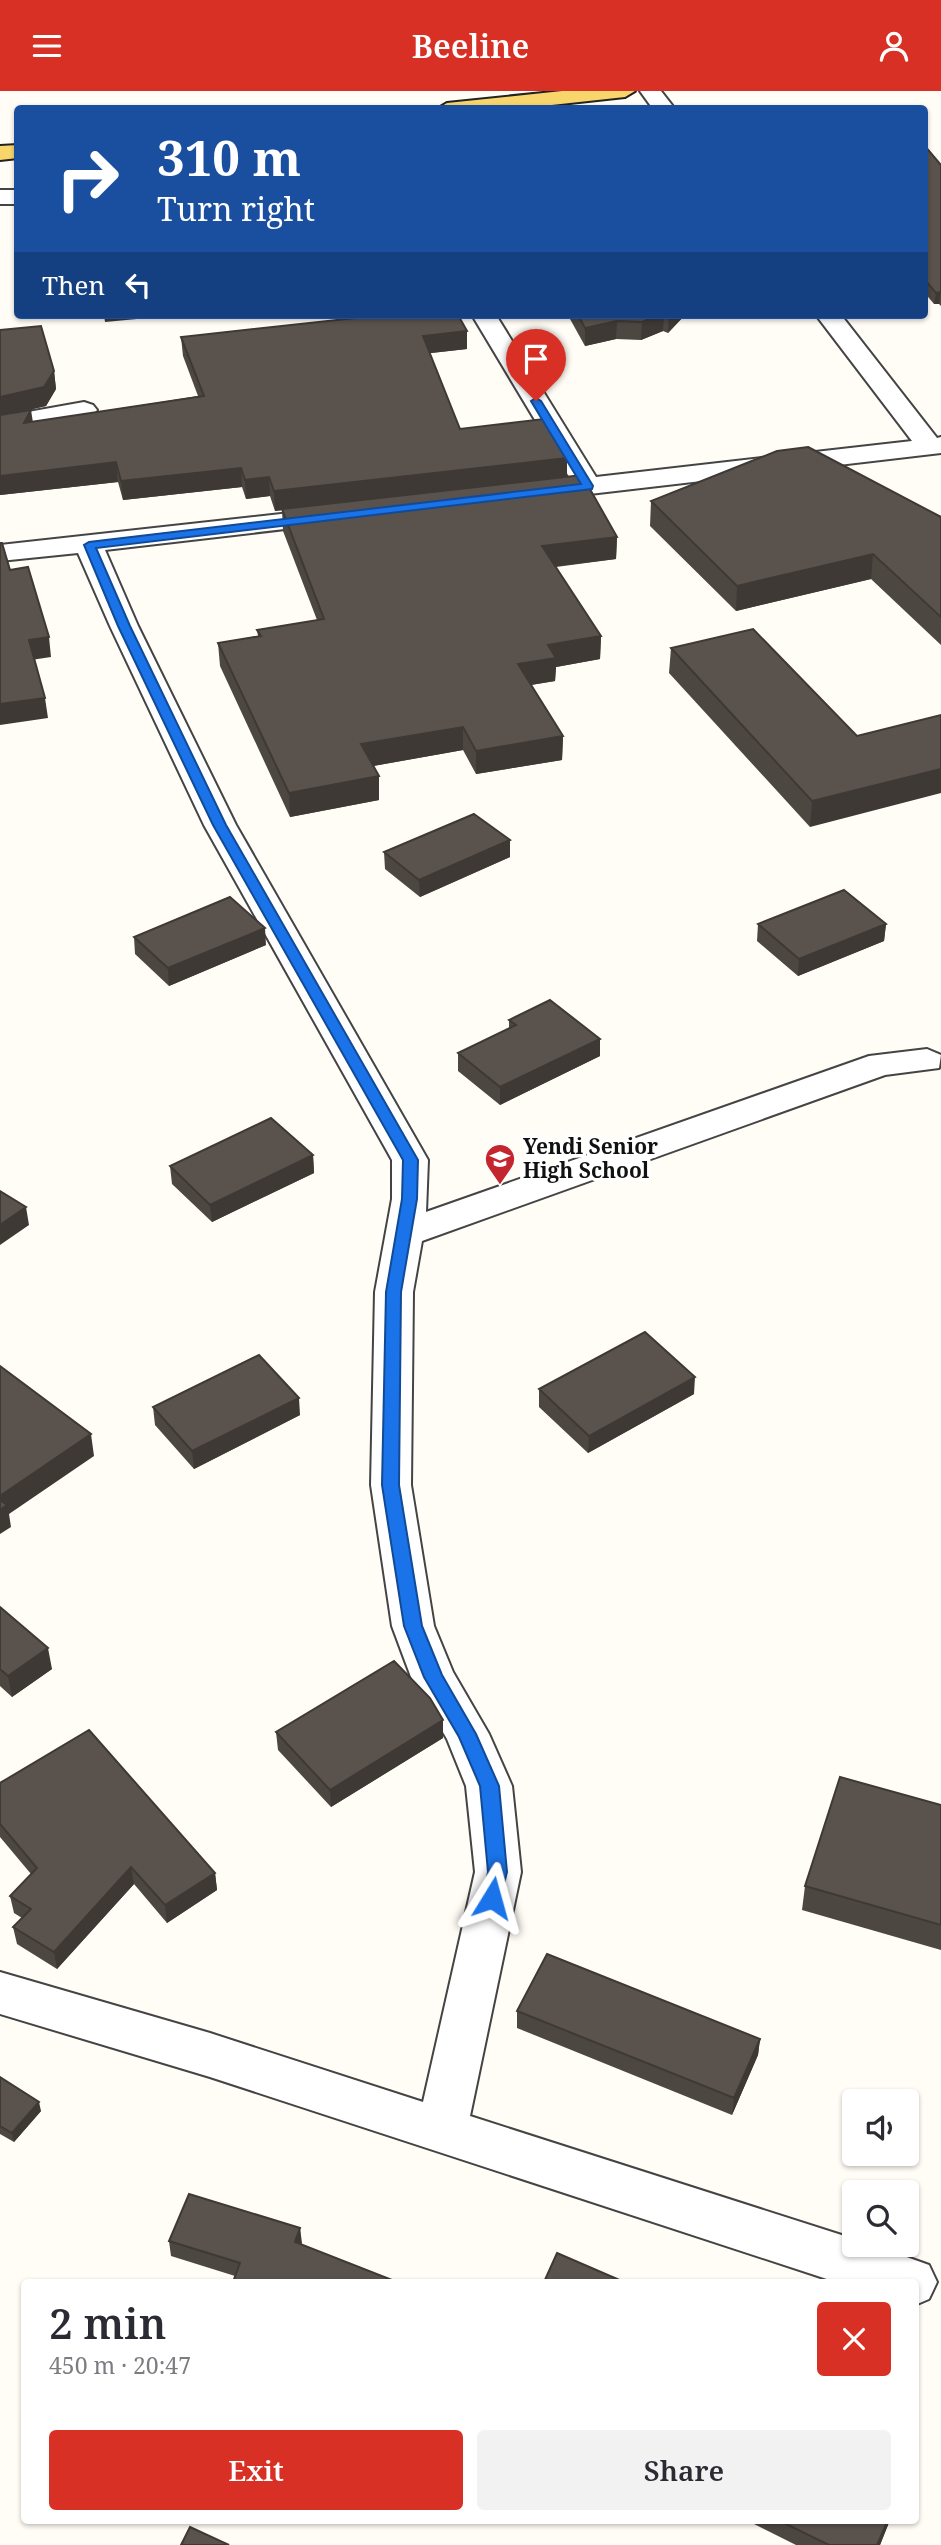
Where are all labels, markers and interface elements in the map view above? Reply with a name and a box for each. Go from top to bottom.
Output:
text: Beeline [412,24,529,67]
icon: menu [28,27,66,65]
icon: person [875,27,913,65]
text: 310 m [157,124,301,190]
icon: right [42,133,133,224]
text: Turn right [157,187,315,230]
icon: left [119,266,157,304]
text: Then [42,267,105,303]
pin [506,329,566,401]
icon: arrive [517,340,555,378]
place label: Yendi Senior High School [523,1132,658,1184]
school or university icon: Yendi Senior High School [483,1142,517,1186]
position arrow [455,1861,529,1935]
map controls [842,2089,919,2257]
button: sound [842,2089,919,2166]
button: search [842,2180,919,2257]
text: 2 min [49,2294,166,2351]
button: close [817,2302,891,2376]
text: 450 m · 20:47 [49,2349,191,2381]
button: Exit [49,2430,463,2510]
button: Share [477,2430,891,2510]

